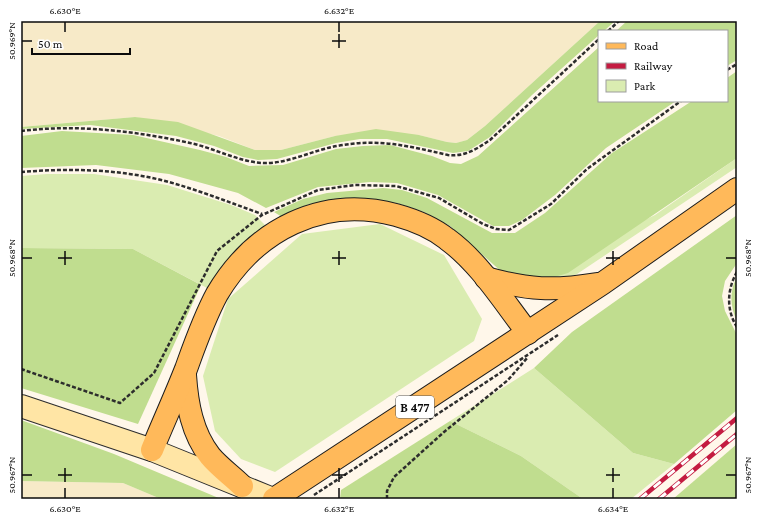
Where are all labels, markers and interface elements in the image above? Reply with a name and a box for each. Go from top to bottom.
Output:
text: 6.630°E [49,5,81,16]
text: 6.632°E [324,5,355,16]
text: 50.969°N [6,22,17,60]
scale bar [32,30,130,56]
legend [598,30,728,102]
text: 50 m [38,37,63,51]
text: Road [634,39,659,53]
text: Railway [634,59,673,73]
text: Park [634,79,656,93]
text: 50.968°N [6,239,17,277]
text: 50.968°N [742,239,753,277]
road number: B 477 [396,396,434,418]
text: 50.967°N [6,456,17,493]
text: 50.967°N [742,456,753,493]
text: 6.630°E [49,503,81,514]
text: 6.632°E [324,503,355,514]
text: 6.634°E [598,503,629,514]

